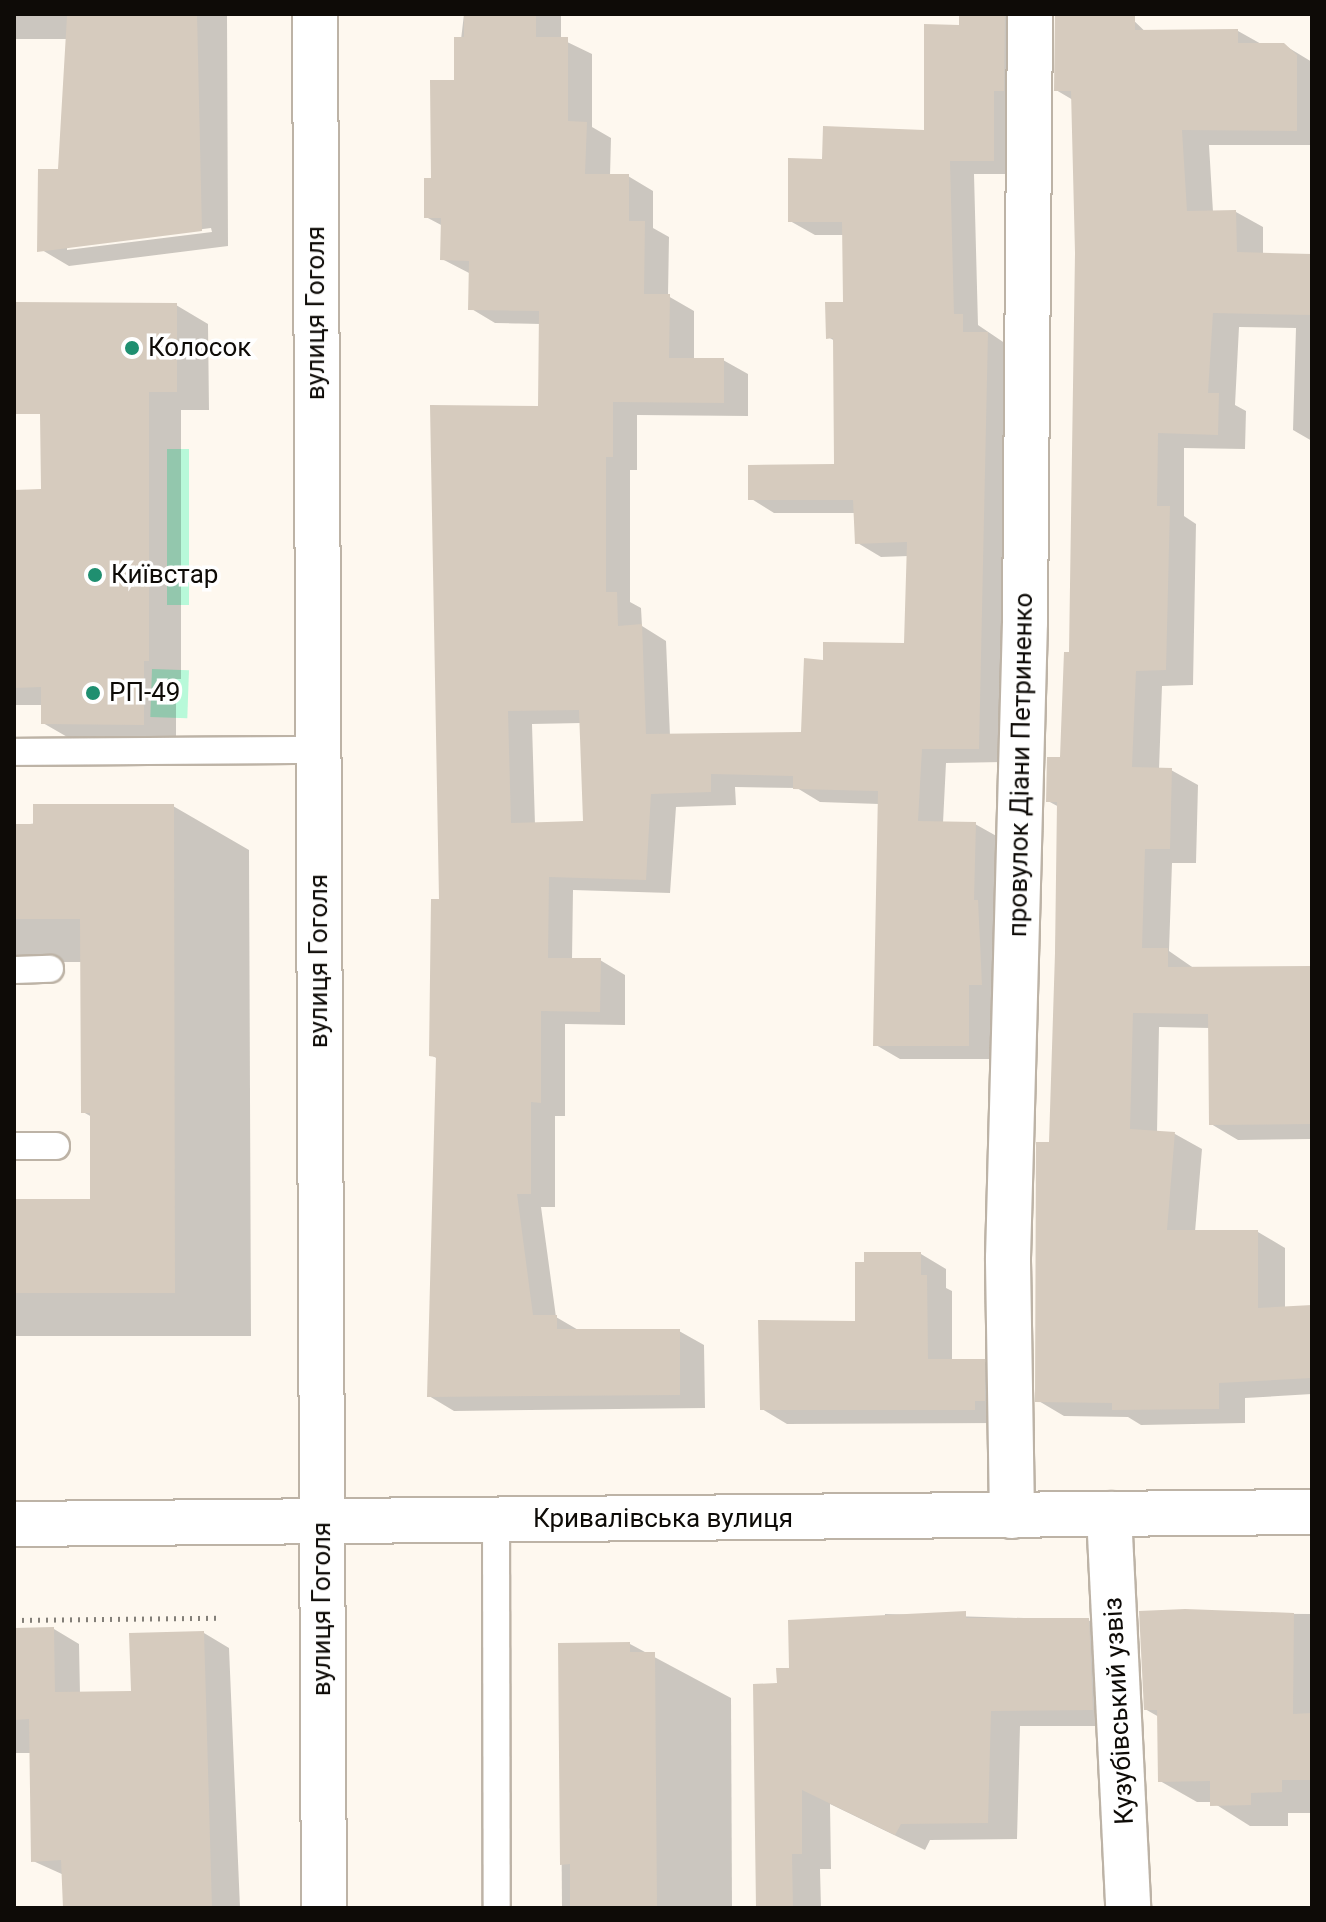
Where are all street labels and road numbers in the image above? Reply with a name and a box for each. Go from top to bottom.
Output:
street label: вулиця Гоголя [300,226,332,400]
street label: провулок Діани Петриненко [1002,593,1040,937]
street label: вулиця Гоголя [303,874,335,1048]
street label: Кривалівська вулиця [533,1503,793,1535]
street label: вулиця Гоголя [306,1522,338,1696]
street label: Кузубівський узвіз [1097,1596,1141,1826]

